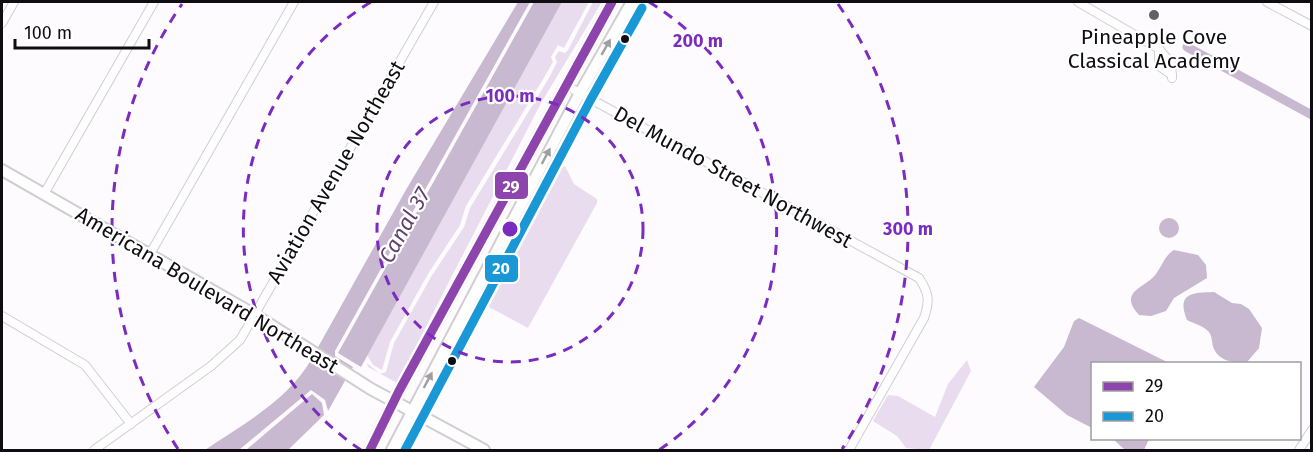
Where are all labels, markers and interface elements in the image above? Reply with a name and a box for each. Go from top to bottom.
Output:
marker: Pineapple Cove Classical Academy [1147,8,1161,22]
scale bar [15,12,148,50]
text: 100 m [24,22,72,44]
place label: Pineapple Cove Classical Academy [1068,24,1241,74]
text: 200 m [673,30,723,52]
unlabelled marker [619,33,631,45]
one-way arrow [601,38,611,55]
street label: Aviation Avenue Northeast [261,56,411,288]
text: 100 m [486,85,534,107]
street label: Del Mundo Street Northwest [609,100,857,254]
one-way arrow [541,147,551,165]
line badge: 29 [494,171,529,200]
text: 29 [502,177,520,196]
water label: Canal 37 [373,182,437,268]
street label: Americana Boulevard Northeast [71,201,344,379]
text: 300 m [882,218,933,240]
centre of rings [500,219,520,239]
line badge: 20 [484,254,519,283]
text: 20 [492,259,510,278]
unlabelled marker [446,355,458,367]
legend [1091,362,1301,440]
one-way arrow [423,371,433,388]
text: 29 [1145,375,1163,397]
text: 20 [1145,405,1164,427]

